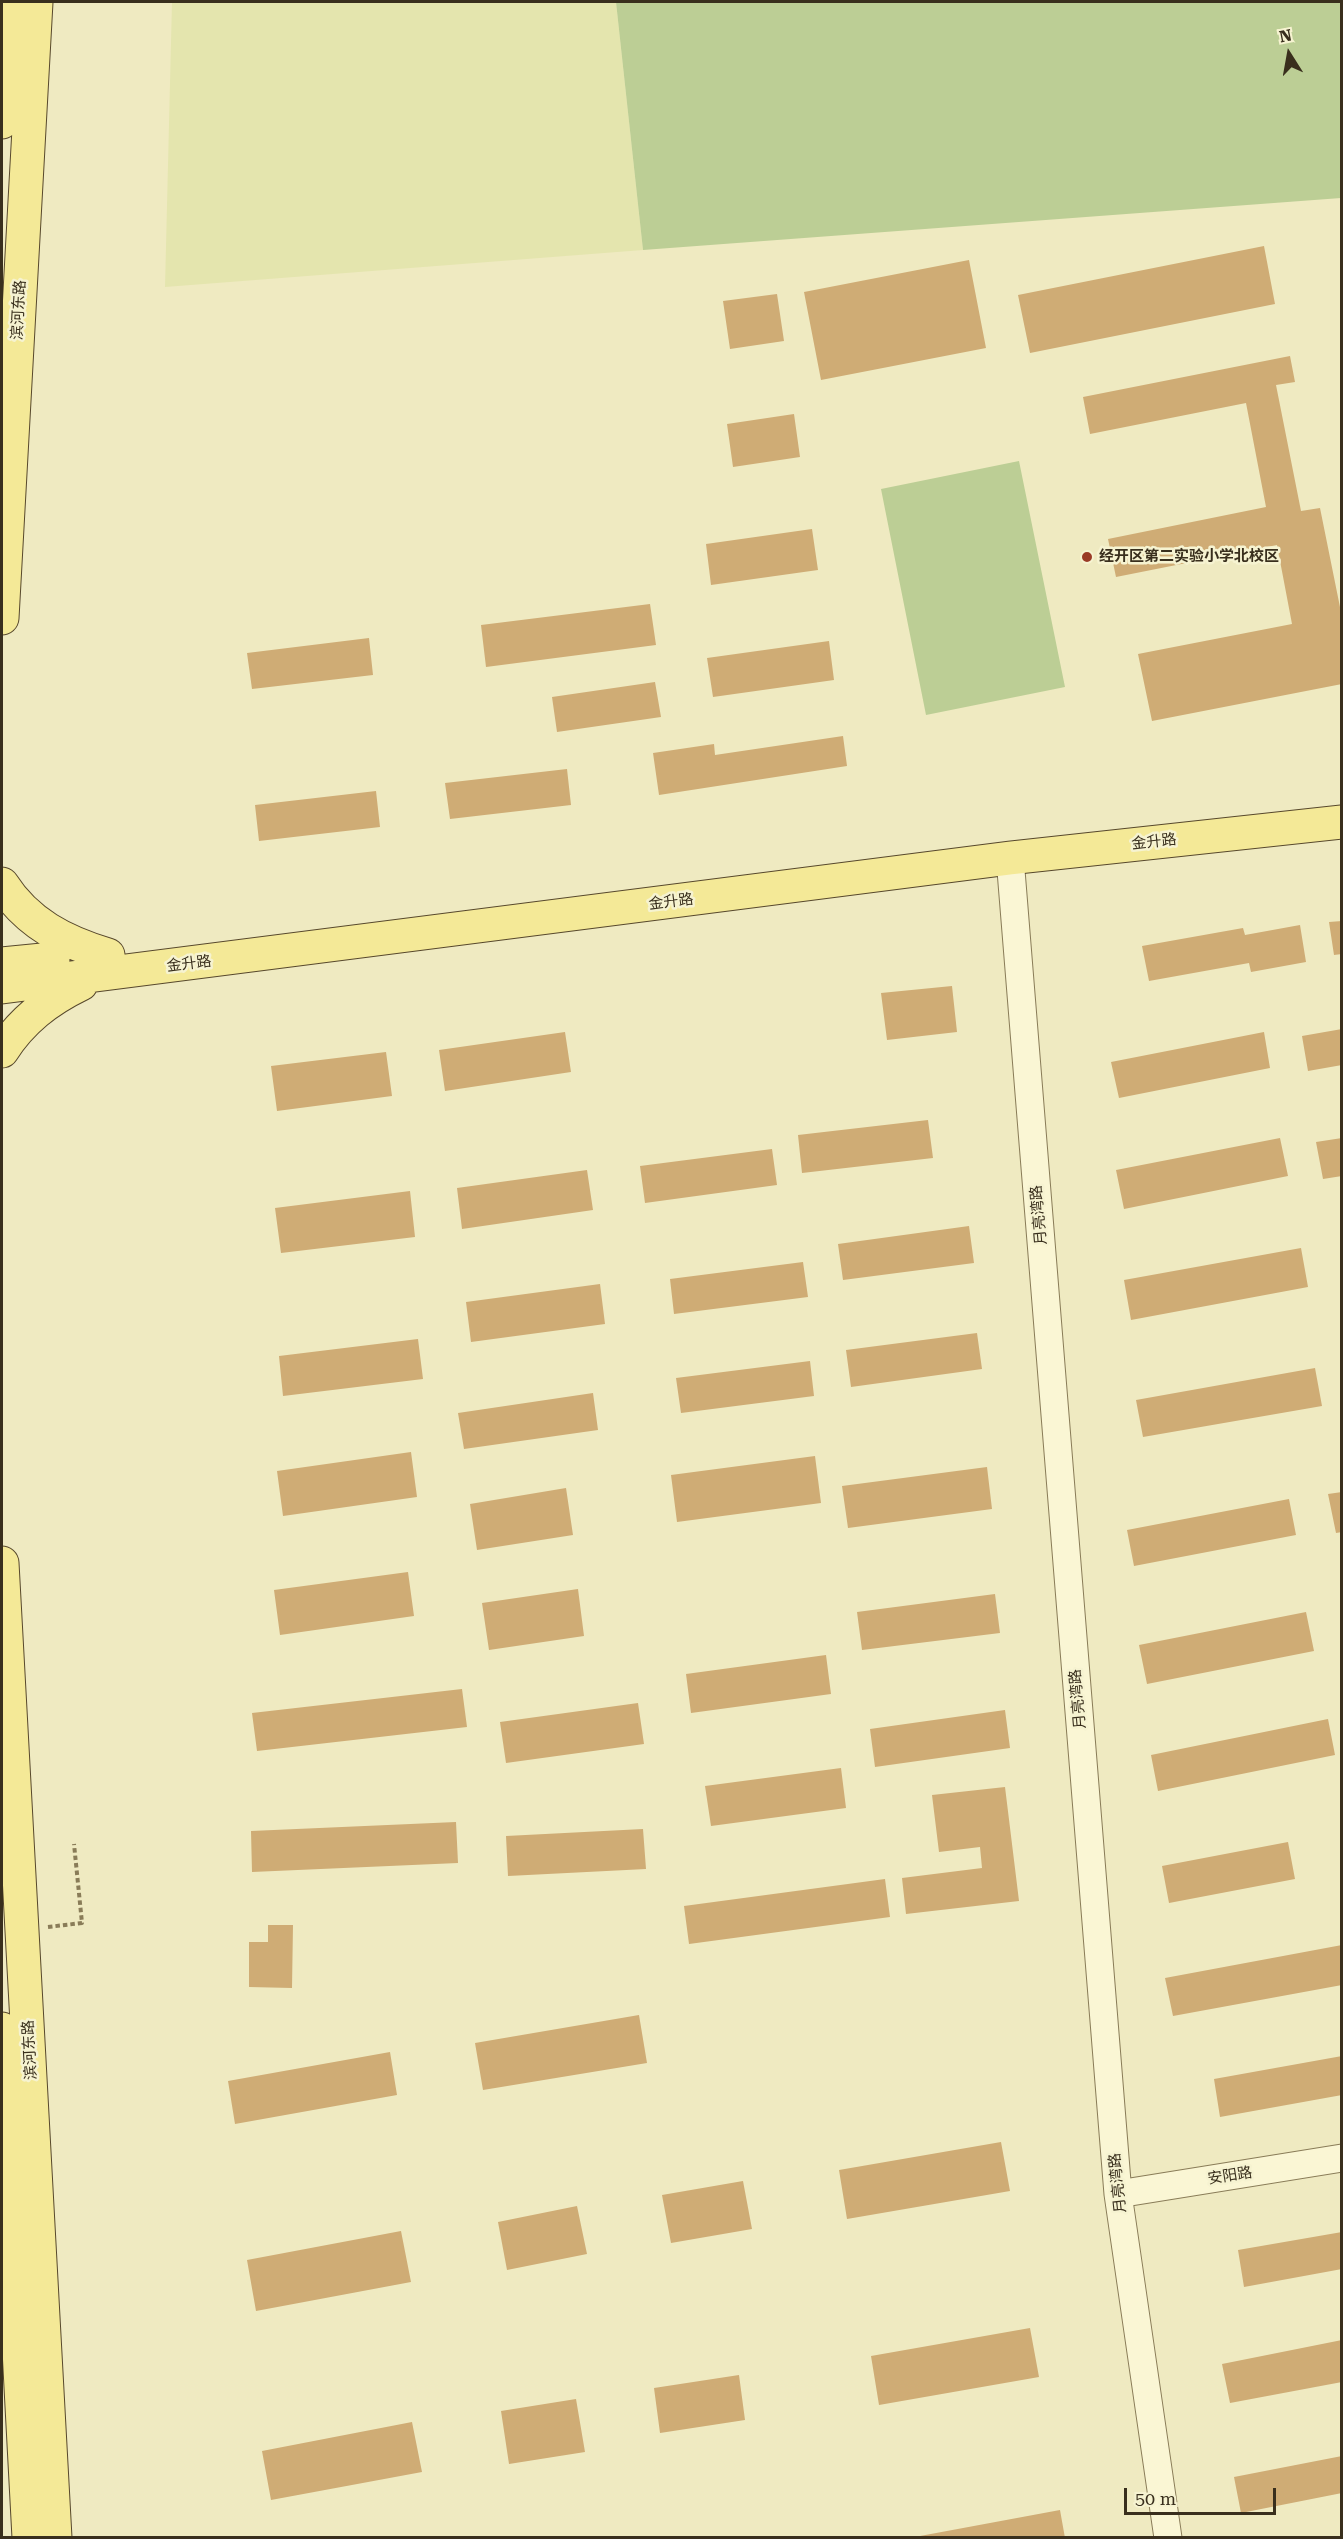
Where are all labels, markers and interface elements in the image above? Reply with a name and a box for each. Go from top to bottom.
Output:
north arrow [1259,24,1319,84]
text: N [1278,25,1293,46]
street label: 滨河东路 [8,280,30,340]
place label: 经开区第二实验小学北校区 [1099,548,1279,566]
marker: 经开区第二实验小学北校区 [1080,550,1094,564]
street label: 金升路 [1131,831,1177,853]
street label: 金升路 [648,890,694,914]
street label: 金升路 [166,952,212,976]
street label: 月亮湾路 [1027,1184,1051,1246]
street label: 月亮湾路 [1066,1668,1090,1730]
street label: 滨河东路 [19,2020,41,2080]
street label: 月亮湾路 [1106,2152,1130,2214]
street label: 安阳路 [1206,2164,1254,2188]
scale bar [1127,2476,1278,2514]
text: 50 m [1135,2488,1176,2509]

